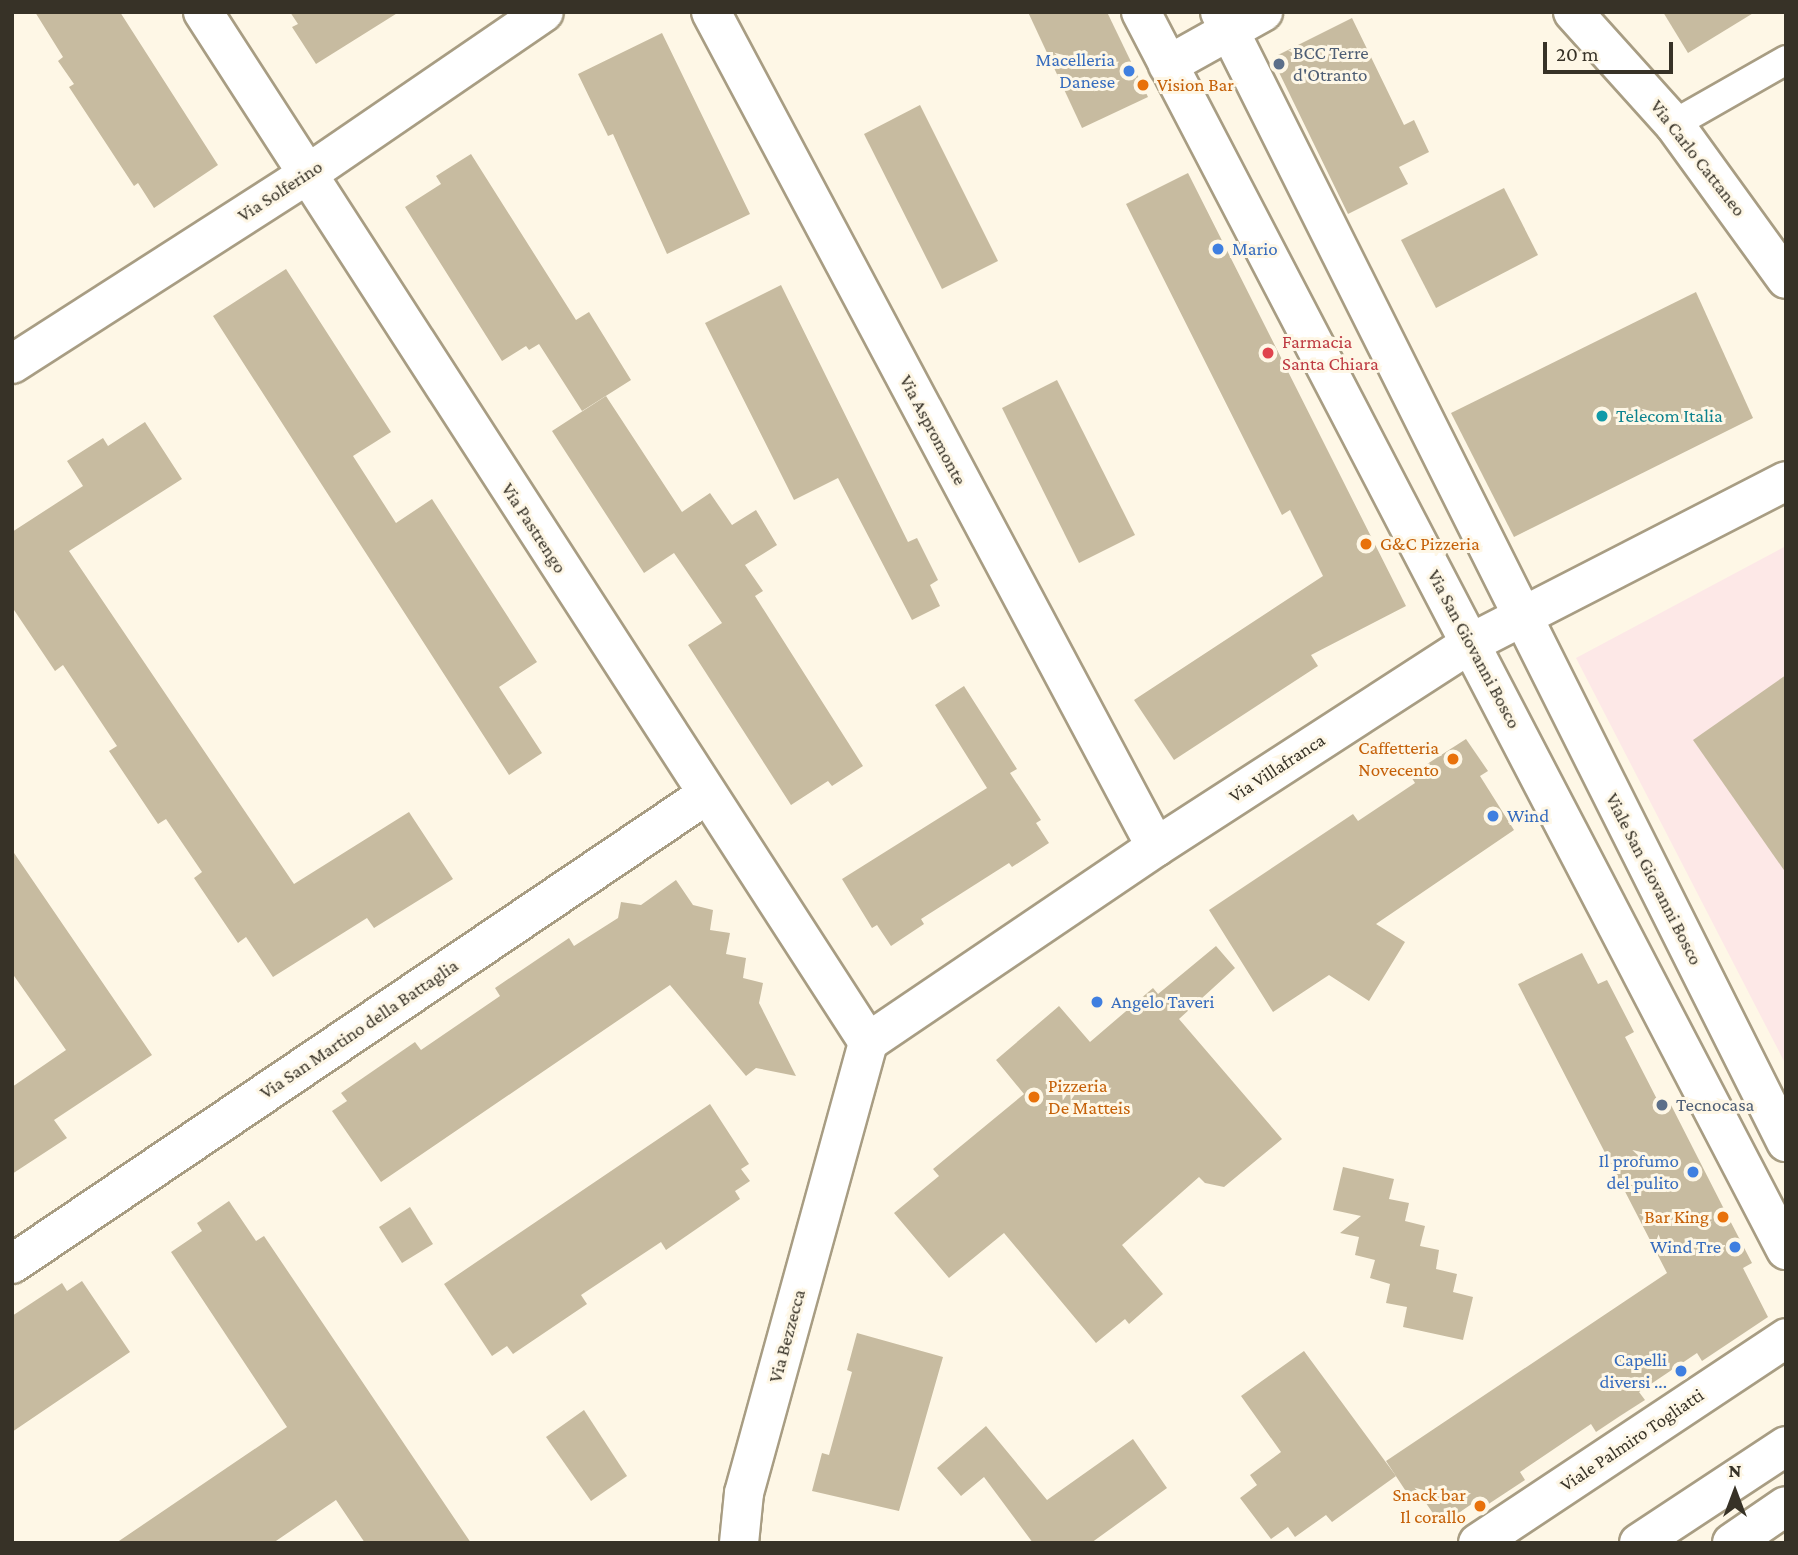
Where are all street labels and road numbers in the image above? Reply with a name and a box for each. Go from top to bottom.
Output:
street label: Via Carlo Cattaneo [1645,95,1751,221]
street label: Via Solferino [233,155,327,227]
street label: Via Aspromonte [894,371,972,489]
street label: Via Pastrengo [496,479,572,577]
street label: Via San Giovanni Bosco [1422,566,1526,732]
street label: Via Villafranca [1225,729,1329,807]
street label: Viale San Giovanni Bosco [1601,789,1707,969]
street label: Via San Martino della Battaglia [256,954,462,1104]
street label: Via Bezzecca [764,1287,810,1385]
street label: Viale Palmiro Togliatti [1556,1383,1708,1497]

